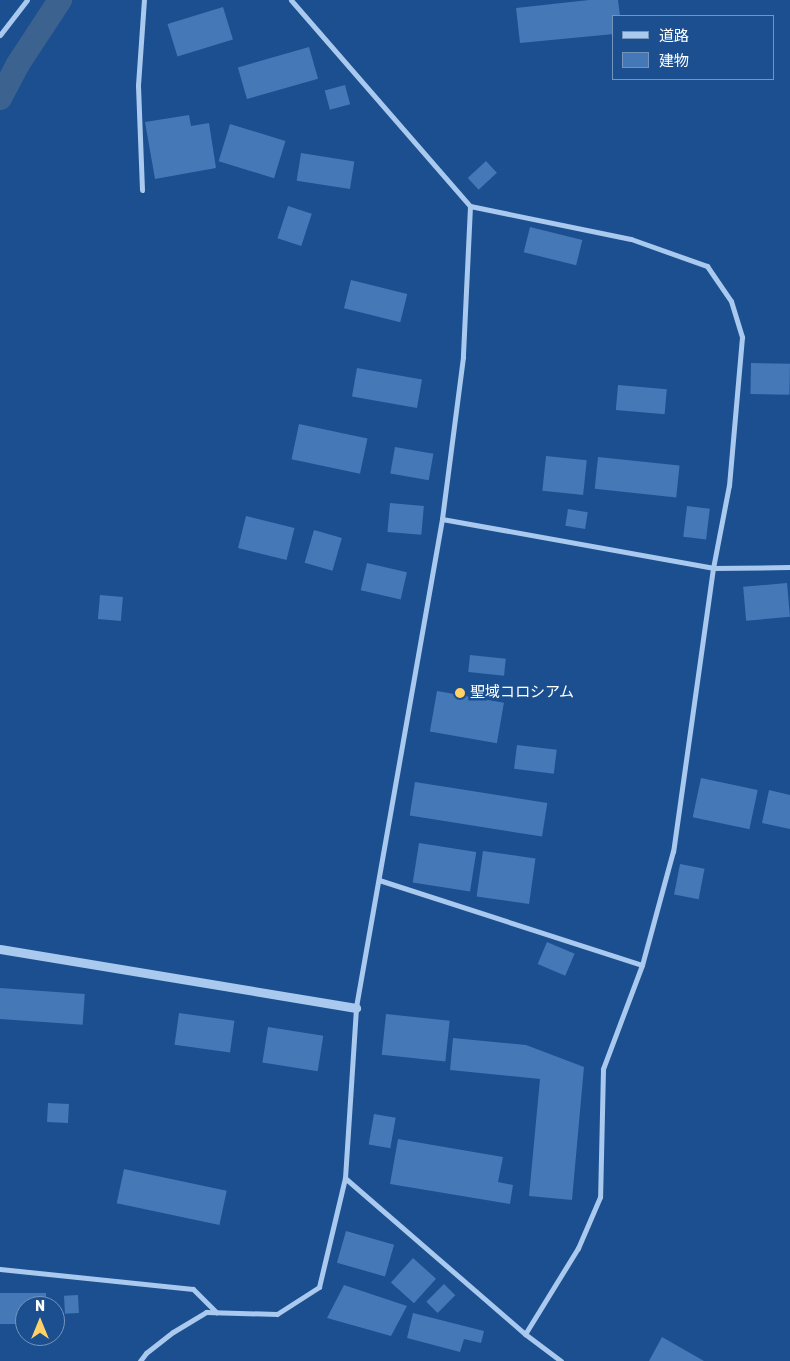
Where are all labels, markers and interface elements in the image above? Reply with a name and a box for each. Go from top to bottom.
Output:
legend [612,15,775,80]
text: 道路 [659,27,689,45]
text: 建物 [659,52,689,70]
place label: 聖域コロシアム [470,684,575,702]
marker: 聖域コロシアム [454,687,466,699]
north arrow [15,1296,65,1346]
text: N [35,1298,45,1315]

